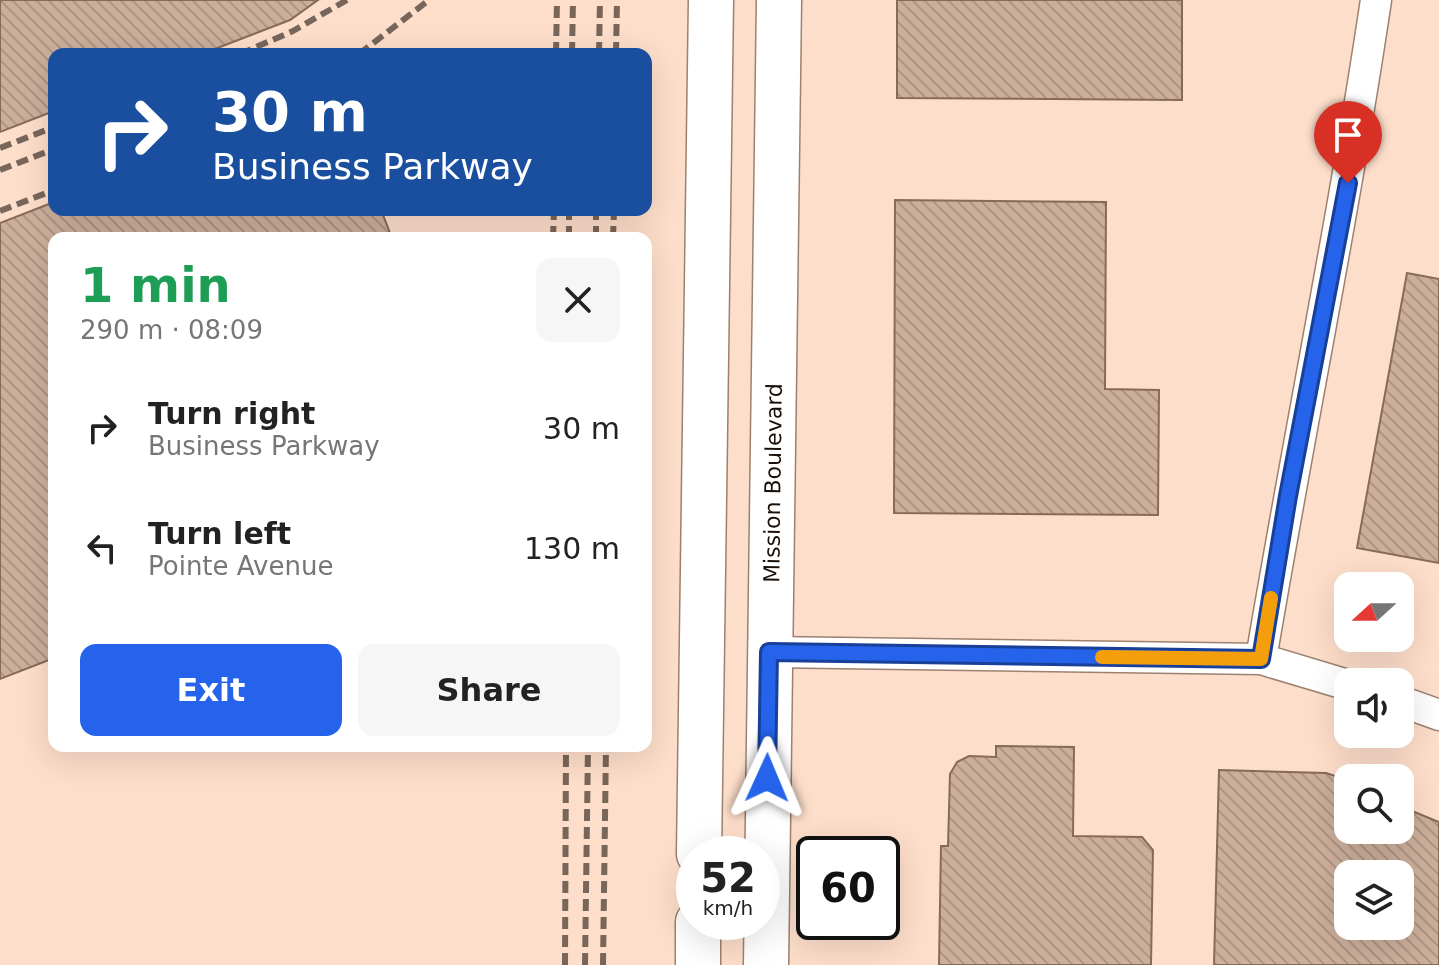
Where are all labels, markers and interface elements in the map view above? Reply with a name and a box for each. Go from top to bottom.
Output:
text: 30 m [212,79,368,144]
icon: right [80,80,184,184]
pin [1314,101,1382,183]
icon: arrive [1326,113,1370,157]
text: Business Parkway [212,146,533,187]
text: 1 min [80,257,231,313]
button: close [536,258,620,342]
text: 290 m · 08:09 [80,315,263,345]
street label: Mission Boulevard [759,383,786,583]
text: Turn right [148,396,315,431]
icon: right [80,406,124,450]
text: 30 m [543,411,620,446]
text: Business Parkway [148,431,380,461]
text: Turn left [148,516,291,551]
icon: left [80,526,124,570]
text: 130 m [524,531,620,566]
text: Pointe Avenue [148,551,333,581]
north arrow [1334,572,1414,652]
map controls [1334,572,1414,940]
button: Exit [80,644,342,736]
button: Share [358,644,620,736]
button: sound [1334,668,1414,748]
position arrow [725,736,809,820]
button: search [1334,764,1414,844]
speed limit sign: 60 [796,836,900,940]
text: 52 [700,855,756,901]
button: layers [1334,860,1414,940]
text: km/h [703,896,753,920]

